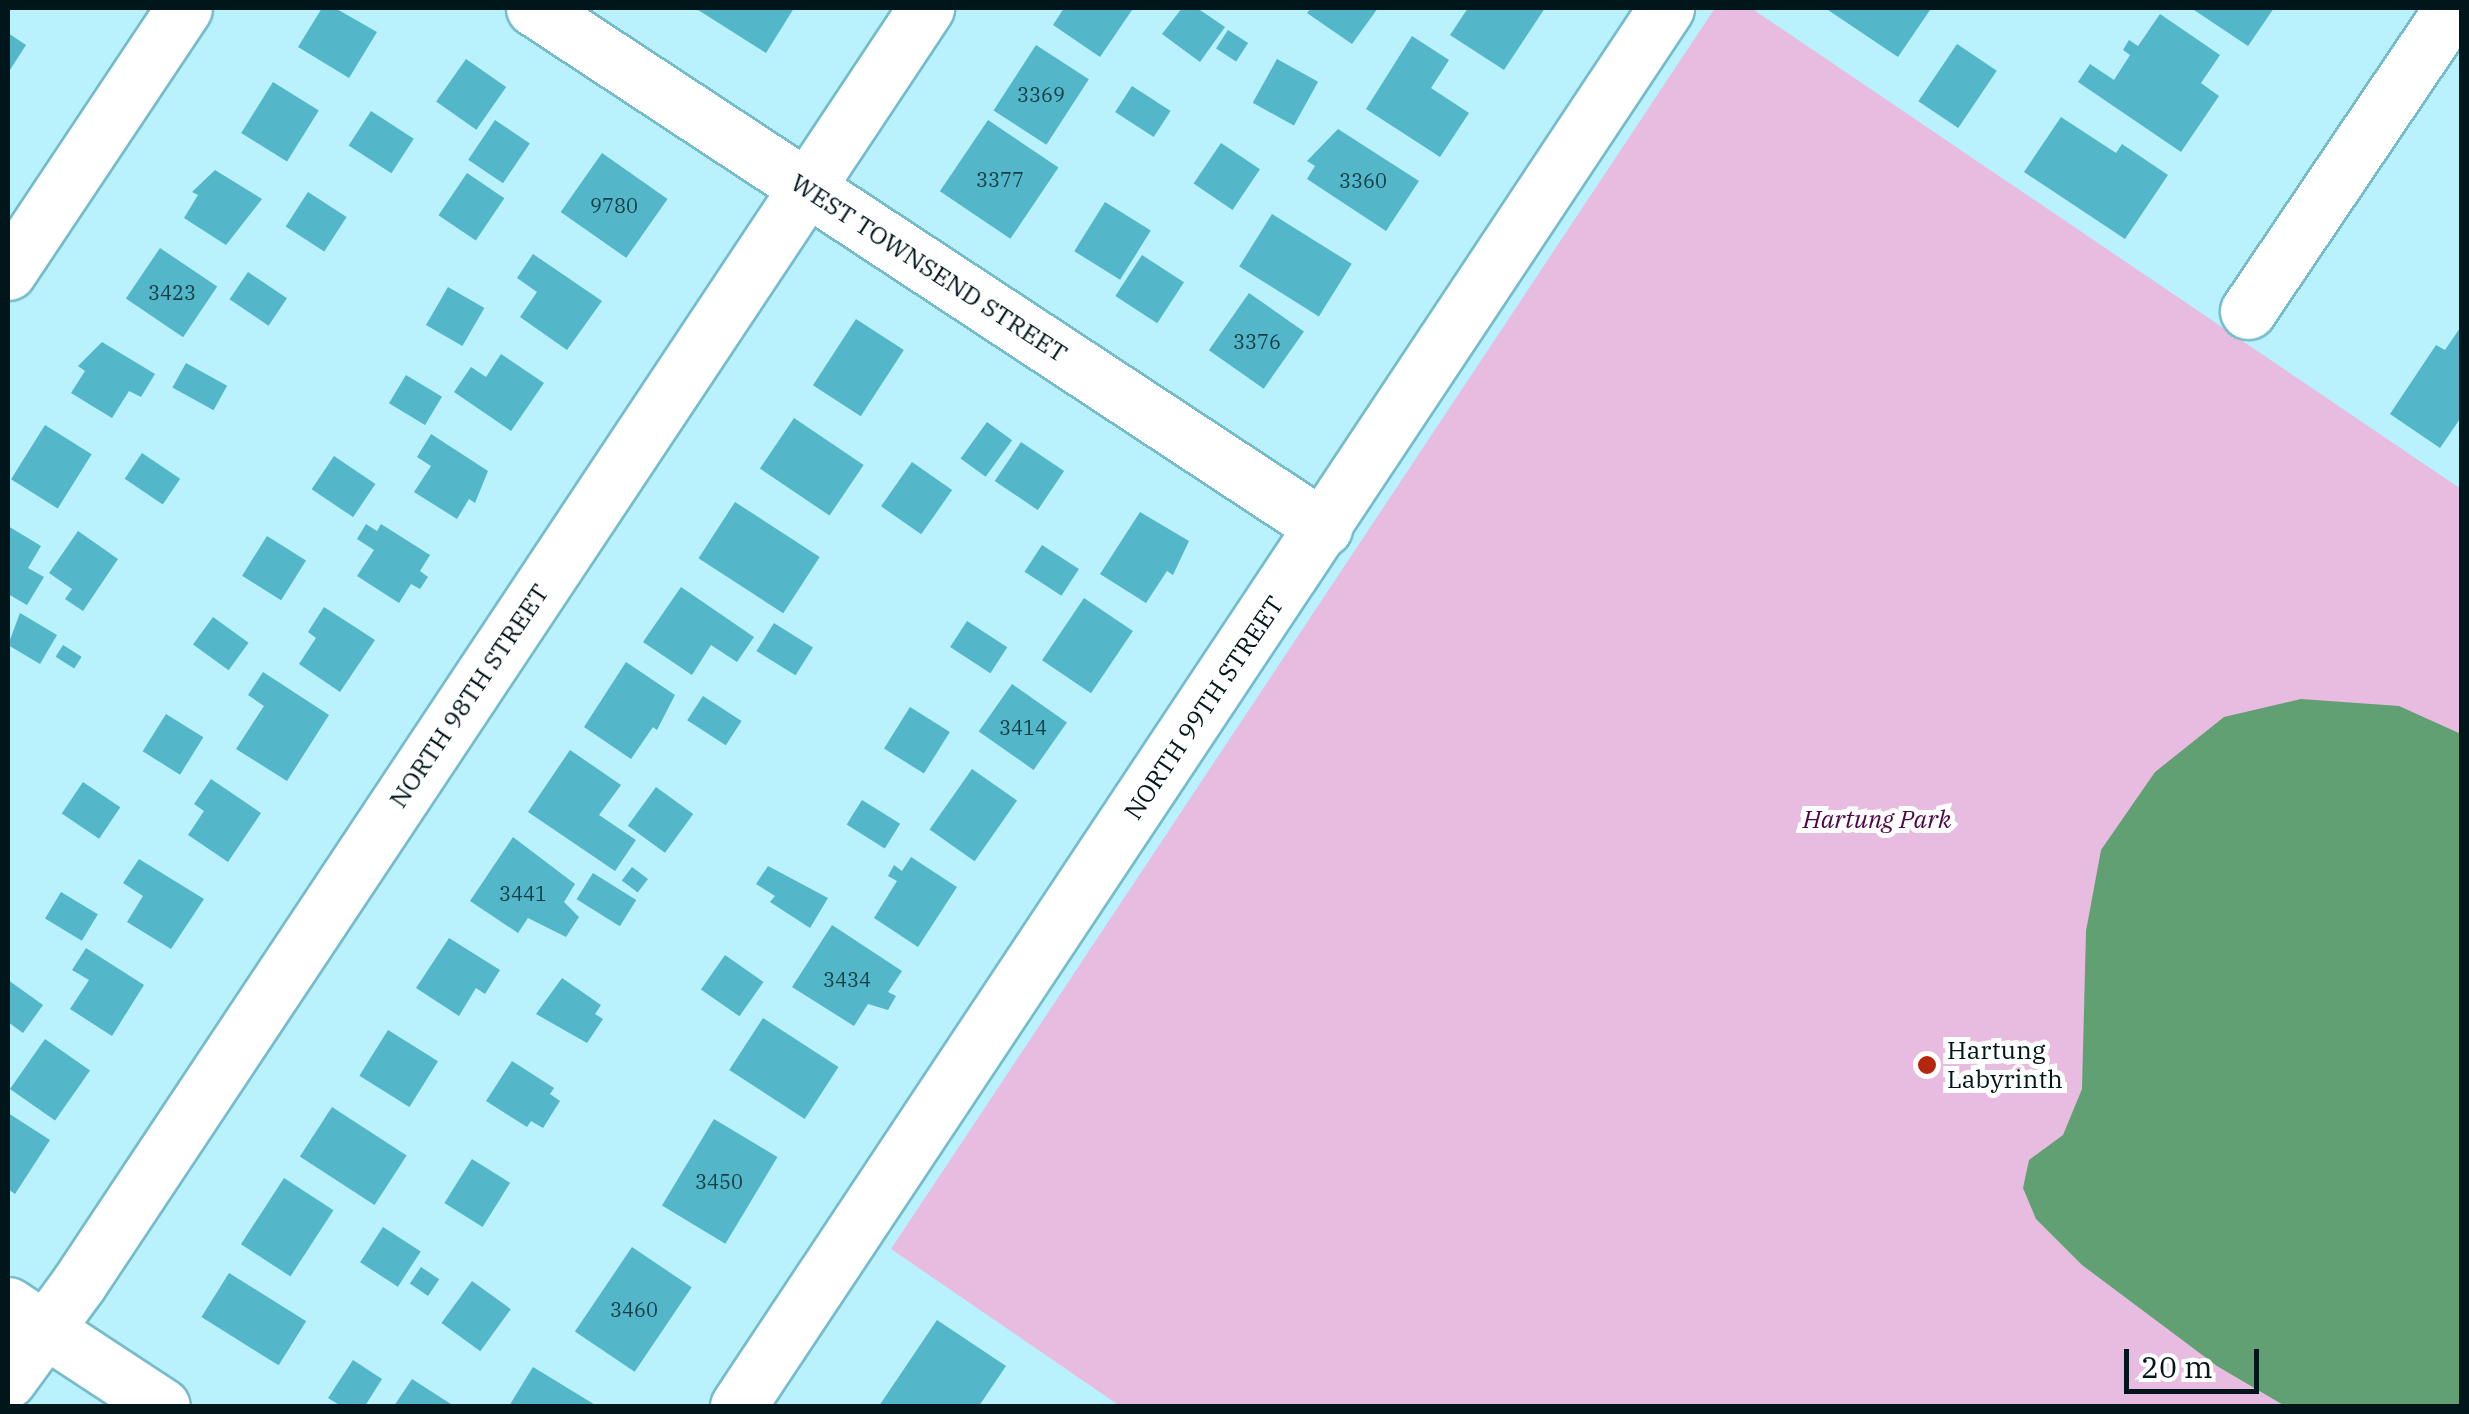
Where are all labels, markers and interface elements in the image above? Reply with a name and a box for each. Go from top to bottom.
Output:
house number: 3369 [1017,82,1065,106]
street label: WEST TOWNSEND STREET [785,167,1073,369]
house number: 3377 [976,167,1024,191]
house number: 3360 [1339,168,1387,192]
house number: 9780 [590,193,638,217]
house number: 3423 [148,280,196,304]
house number: 3376 [1233,329,1281,353]
street label: NORTH 98TH STREET [383,579,555,813]
street label: NORTH 99TH STREET [1118,591,1290,825]
house number: 3414 [999,715,1047,739]
park label: Hartung Park [1803,804,1951,834]
house number: 3441 [499,881,547,905]
house number: 3434 [823,967,871,991]
place label: Hartung Labyrinth [1947,1036,2063,1095]
marker: Hartung Labyrinth [1916,1054,1938,1076]
house number: 3450 [695,1169,743,1193]
house number: 3460 [610,1297,658,1321]
scale bar [2129,1329,2264,1391]
text: 20 m [2141,1347,2213,1386]

